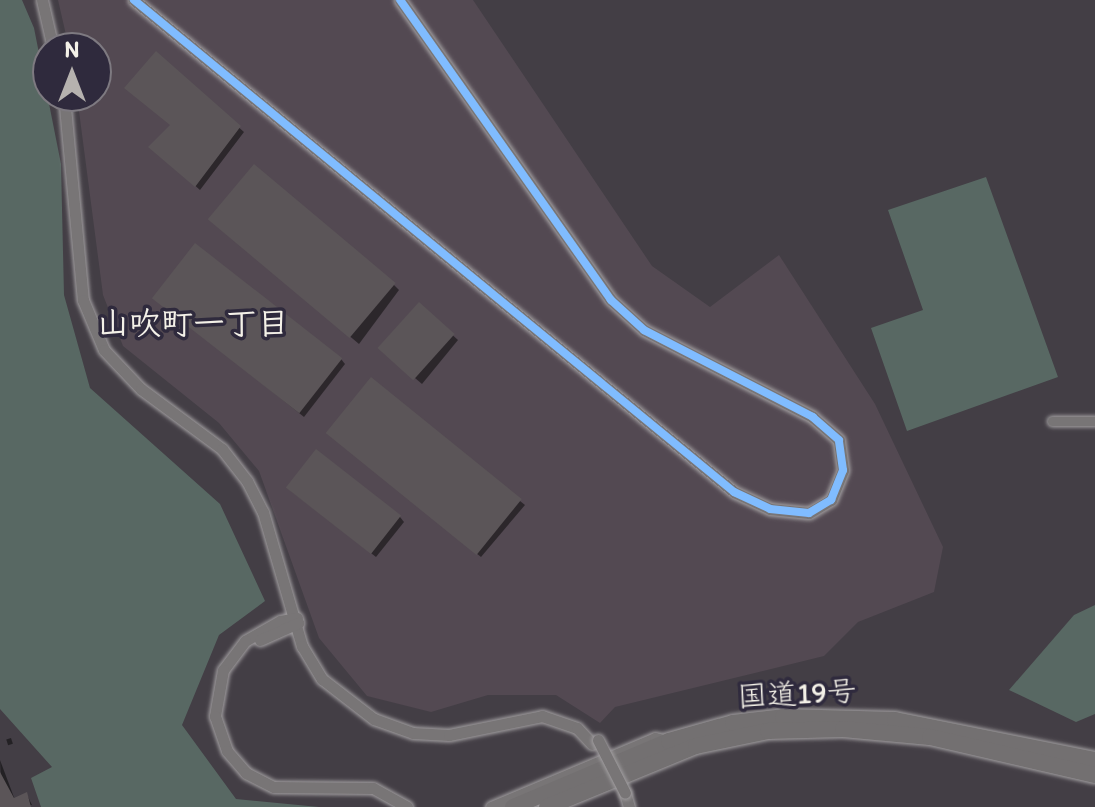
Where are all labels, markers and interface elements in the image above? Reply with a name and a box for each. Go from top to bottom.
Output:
north arrow [32,32,112,112]
text: N [65,36,79,63]
district label: 山吹町一丁目 [97,304,289,342]
street label: 国道19号 [736,673,858,715]

